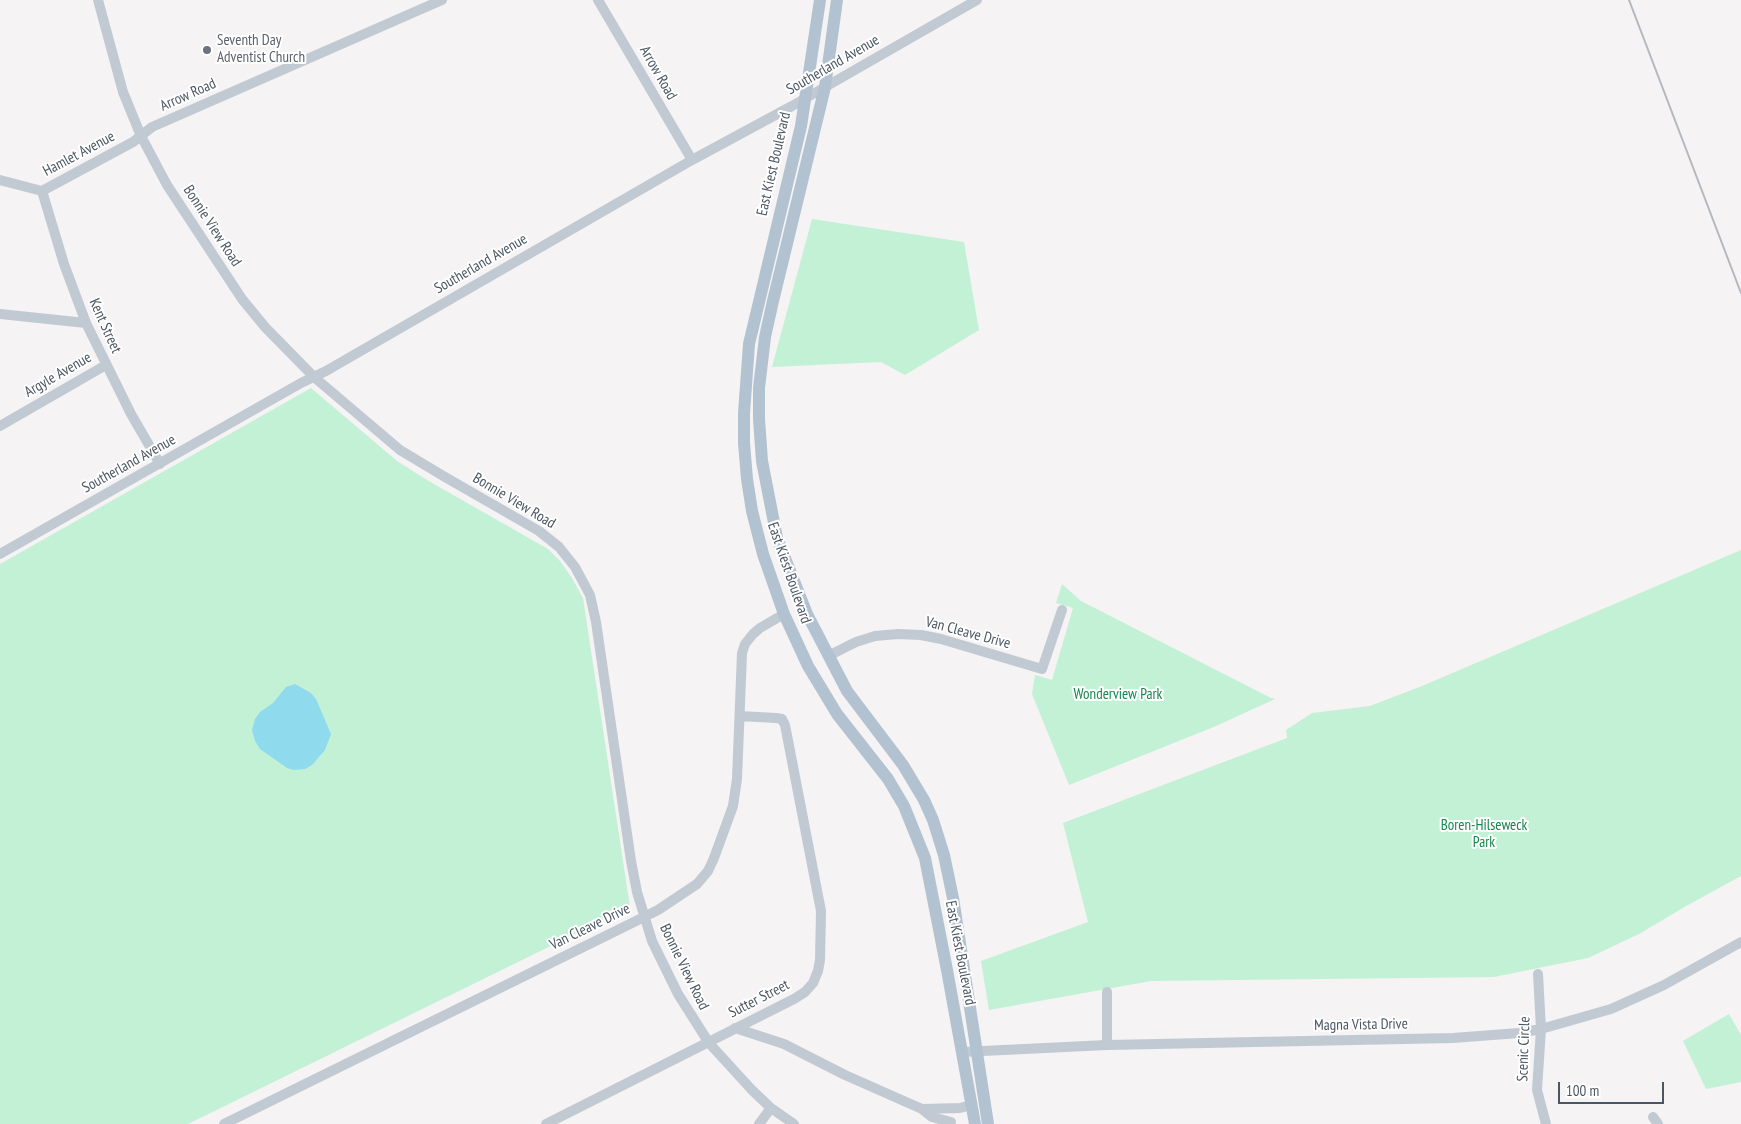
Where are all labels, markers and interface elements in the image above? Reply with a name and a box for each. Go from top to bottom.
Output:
street label: Southerland Avenue [783,31,883,99]
place label: Seventh Day Adventist Church [217,32,305,67]
street label: Arrow Road [635,43,681,103]
marker: Seventh Day Adventist Church [201,44,213,56]
street label: Arrow Road [157,75,219,115]
street label: East Kiest Boulevard [753,110,795,218]
street label: Hamlet Avenue [40,128,118,180]
street label: Bonnie View Road [179,182,245,270]
street label: Southerland Avenue [431,230,531,298]
street label: Kent Street [85,296,125,356]
street label: Argyle Avenue [21,349,95,401]
street label: Southerland Avenue [79,431,179,497]
street label: Bonnie View Road [469,469,559,533]
street label: East Kiest Boulevard [763,520,815,626]
street label: Van Cleave Drive [924,613,1012,653]
park label: Wonderview Park [1074,686,1162,704]
park label: Boren-Hilseweck Park [1441,817,1527,852]
street label: East Kiest Boulevard [941,899,979,1007]
street label: Van Cleave Drive [547,900,633,954]
street label: Bonnie View Road [655,921,713,1013]
street label: Sutter Street [726,976,792,1022]
street label: Magna Vista Drive [1314,1015,1408,1035]
street label: Scenic Circle [1514,1016,1534,1082]
scale bar [1561,1072,1667,1104]
text: 100 m [1566,1081,1599,1100]

